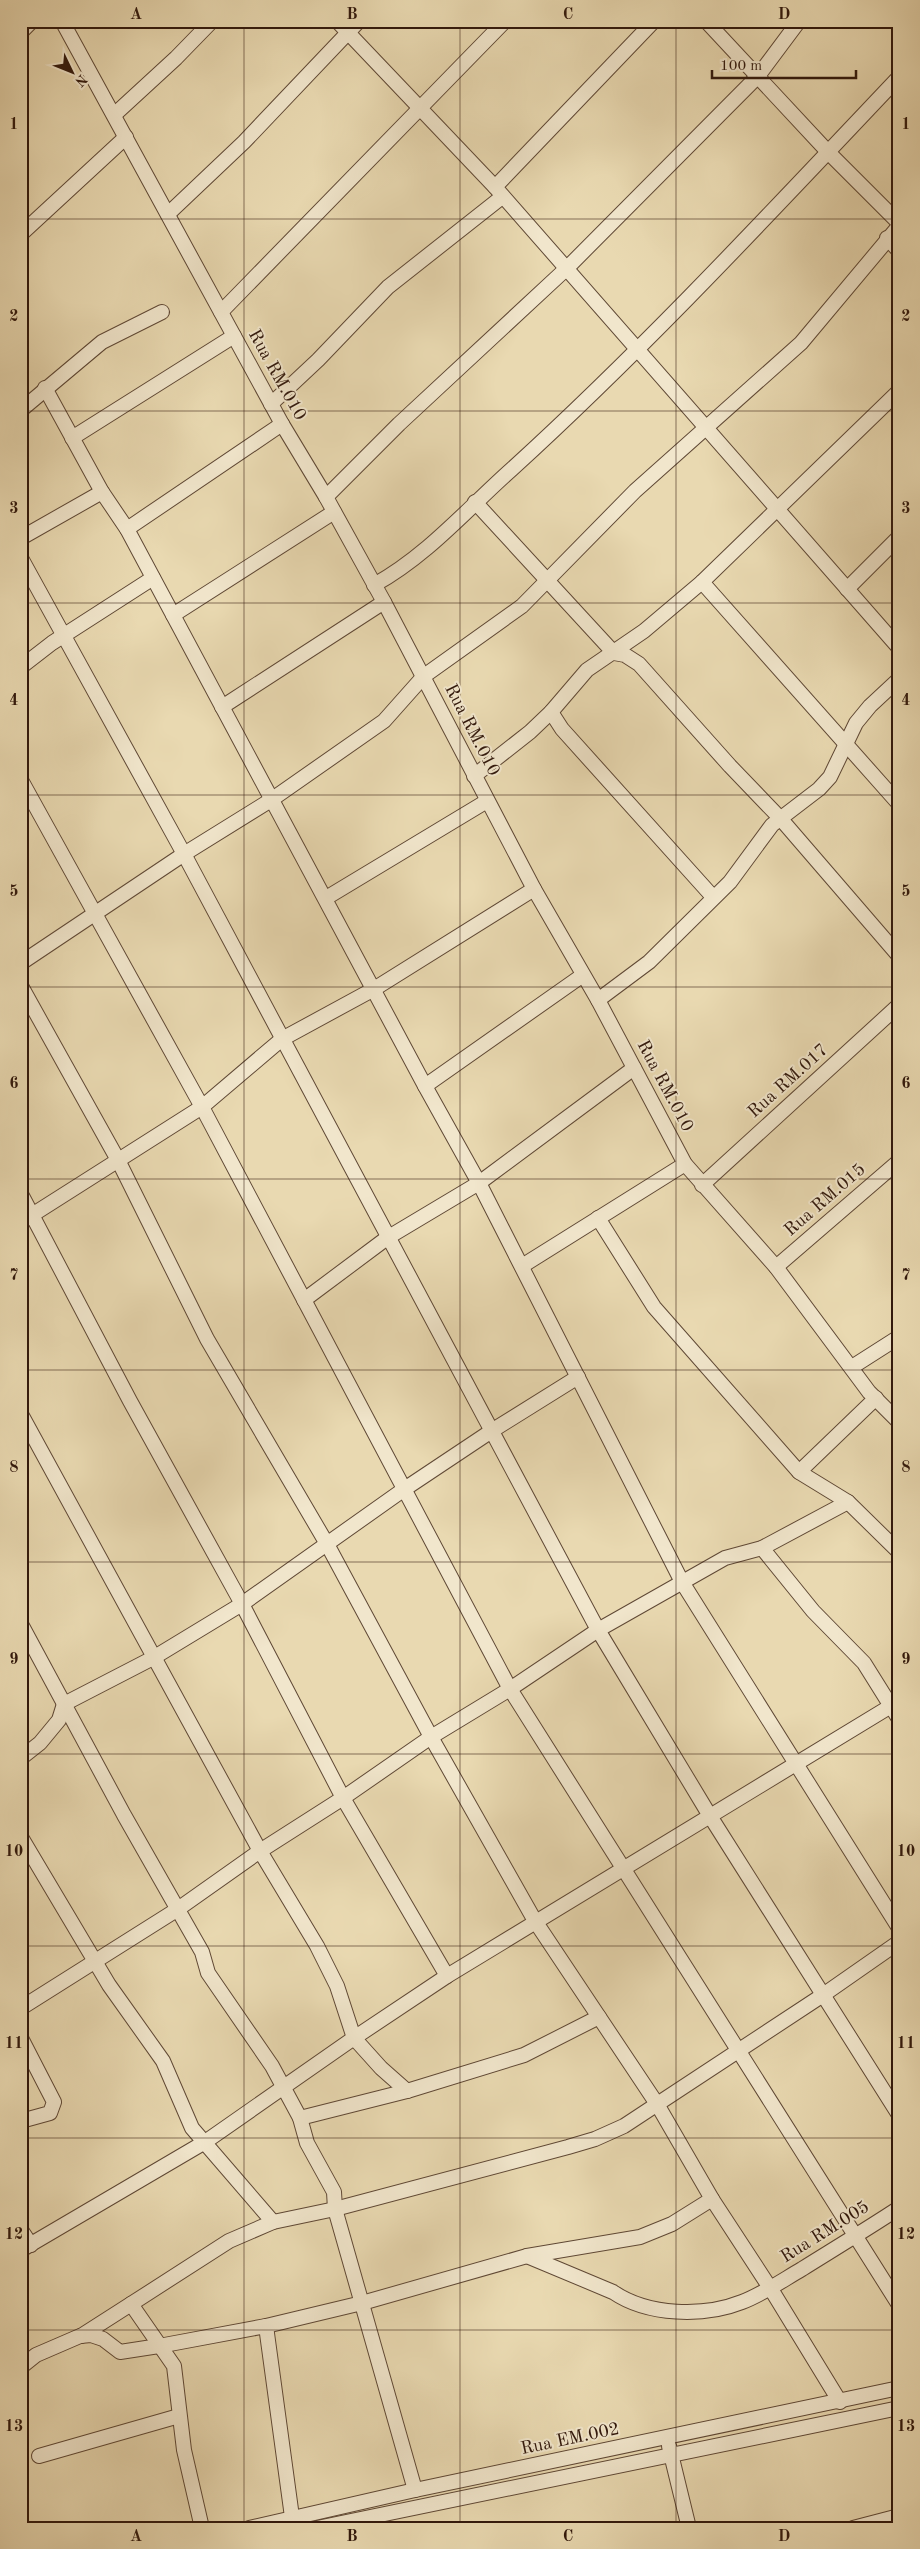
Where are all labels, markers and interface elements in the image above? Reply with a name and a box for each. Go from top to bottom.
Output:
text: A [130,7,142,23]
text: B [346,7,358,23]
text: C [563,7,573,23]
text: D [778,7,790,23]
north arrow [48,48,98,98]
scale bar [712,48,856,80]
text: 100 m [720,59,762,74]
text: N [72,71,90,89]
text: 1 [9,117,19,133]
text: 1 [901,117,911,133]
text: 2 [9,309,19,325]
text: 2 [901,309,911,325]
street label: Rua RM.010 [245,327,309,423]
text: 3 [9,501,19,517]
text: 3 [901,501,911,517]
street label: Rua RM.010 [441,681,503,779]
text: 4 [9,693,19,709]
text: 4 [901,693,911,709]
text: 5 [9,884,19,900]
text: 5 [901,884,911,900]
street label: Rua RM.010 [633,1037,697,1135]
street label: Rua RM.017 [745,1041,831,1121]
text: 6 [9,1076,19,1092]
text: 6 [901,1076,911,1092]
street label: Rua RM.015 [781,1160,869,1240]
text: 7 [9,1268,19,1284]
text: 7 [901,1268,911,1284]
text: 8 [9,1460,19,1476]
text: 8 [901,1460,911,1476]
text: 9 [9,1652,19,1668]
text: 9 [901,1652,911,1668]
text: 10 [5,1844,23,1860]
text: 10 [897,1844,915,1860]
text: 11 [5,2036,23,2052]
text: 11 [897,2036,915,2052]
street label: Rua RM.005 [778,2198,872,2266]
text: 12 [5,2227,23,2243]
text: 12 [897,2227,915,2243]
text: 13 [5,2419,23,2435]
text: 13 [897,2419,915,2435]
street label: Rua EM.002 [519,2420,621,2458]
text: A [130,2529,142,2545]
text: B [346,2529,358,2545]
text: C [563,2529,573,2545]
text: D [778,2529,790,2545]

